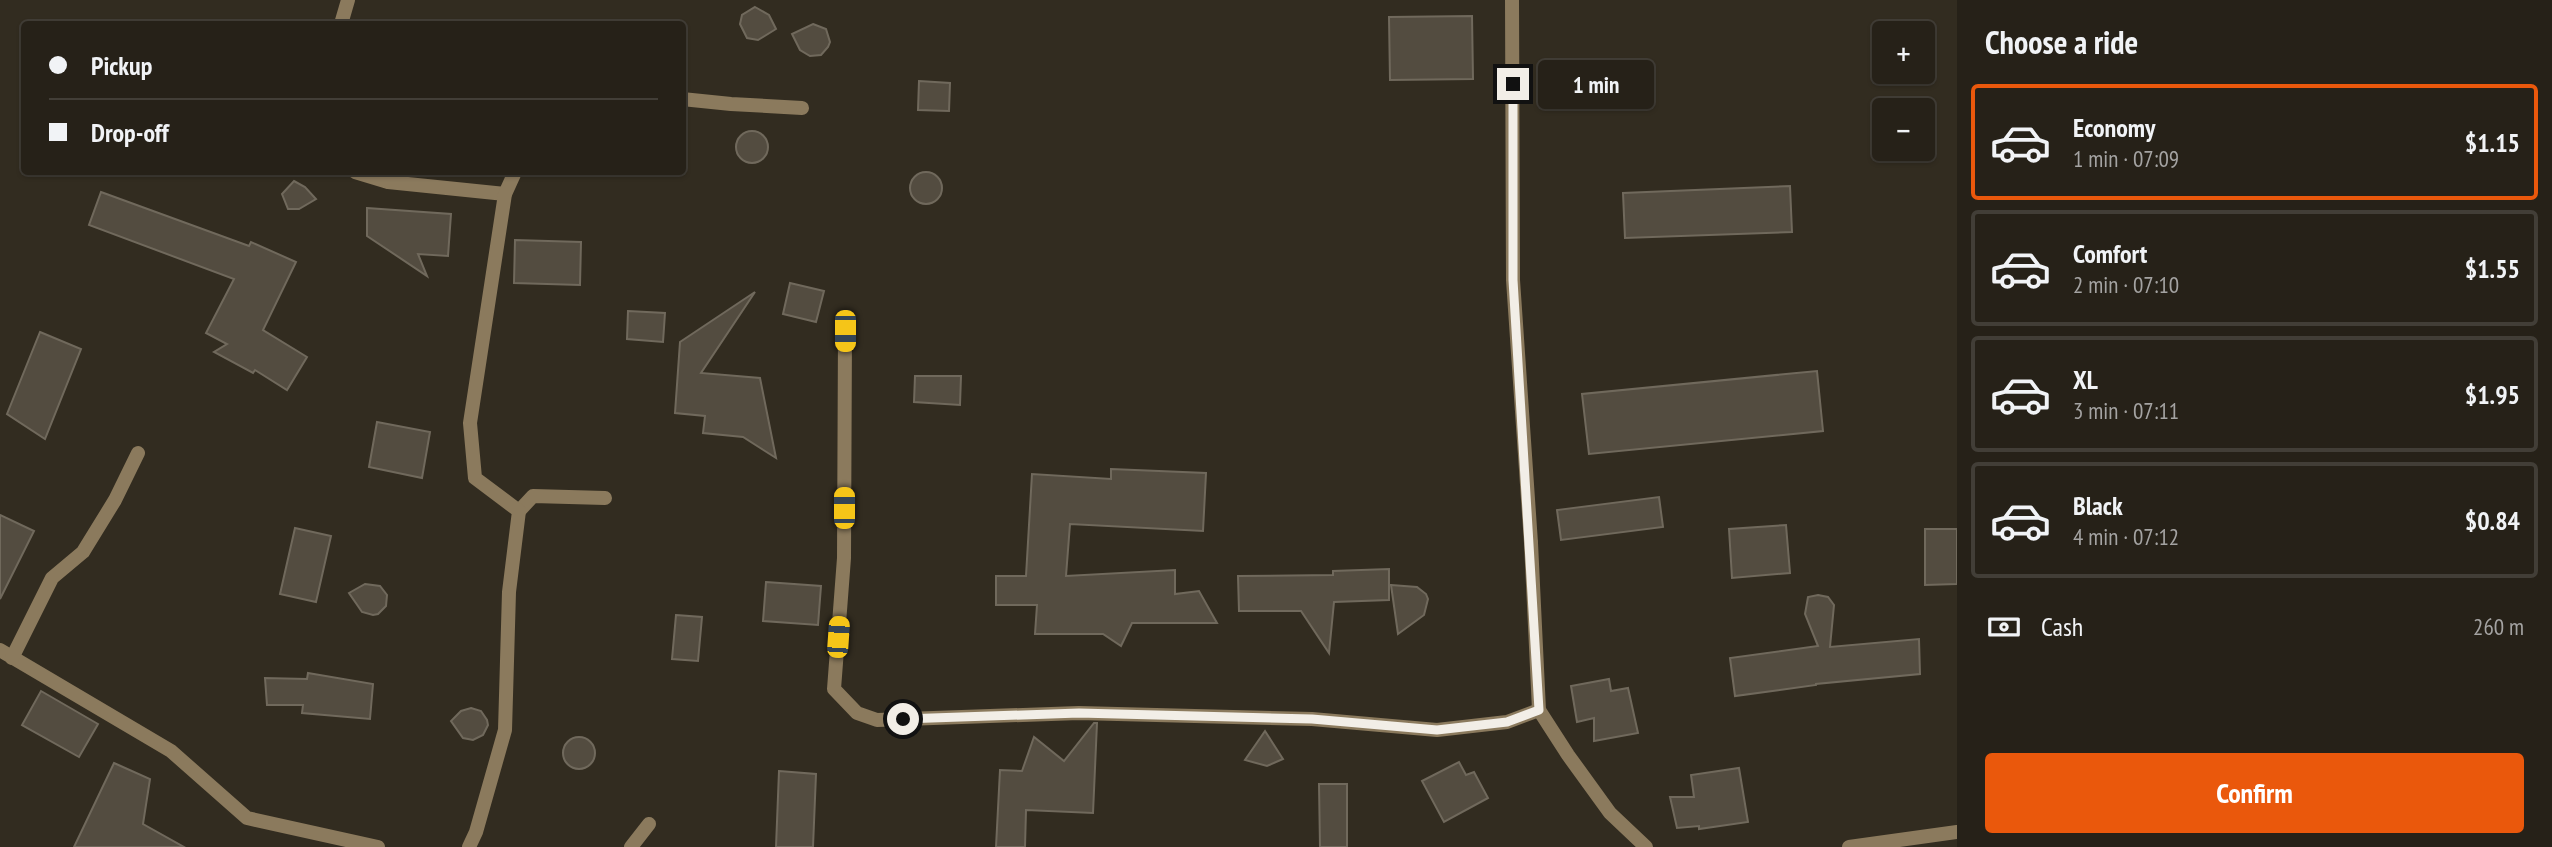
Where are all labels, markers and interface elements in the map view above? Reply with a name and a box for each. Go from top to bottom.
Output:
map controls [1872,21,1935,161]
button: + [1872,21,1935,84]
text: Choose a ride [1985,21,2138,63]
text: Pickup [91,49,152,82]
callout: 1 min [1538,60,1653,108]
route end [1497,68,1529,100]
text: 1 min [1573,70,1619,99]
button: − [1872,98,1935,161]
icon: car [1989,111,2052,174]
text: Economy [2073,111,2155,144]
text: Drop-off [91,116,169,149]
text: $1.15 [2465,126,2520,159]
text: 1 min · 07:09 [2073,144,2179,173]
icon: car [1989,237,2052,300]
text: Comfort [2073,237,2147,270]
text: $1.55 [2465,252,2520,285]
text: 2 min · 07:10 [2073,270,2179,299]
car [835,310,856,352]
icon: car [1989,363,2052,426]
text: XL [2073,363,2098,396]
text: $1.95 [2465,378,2520,411]
text: 3 min · 07:11 [2073,396,2179,425]
car [834,487,855,529]
icon: car [1989,489,2052,552]
text: Black [2073,489,2123,522]
text: $0.84 [2465,504,2520,537]
text: 4 min · 07:12 [2073,522,2179,551]
icon: cash [1985,608,2023,646]
text: Cash [2041,610,2083,643]
text: 260 m [2473,612,2524,641]
car [827,615,850,659]
route start [887,703,919,735]
button: Confirm [1985,753,2524,833]

